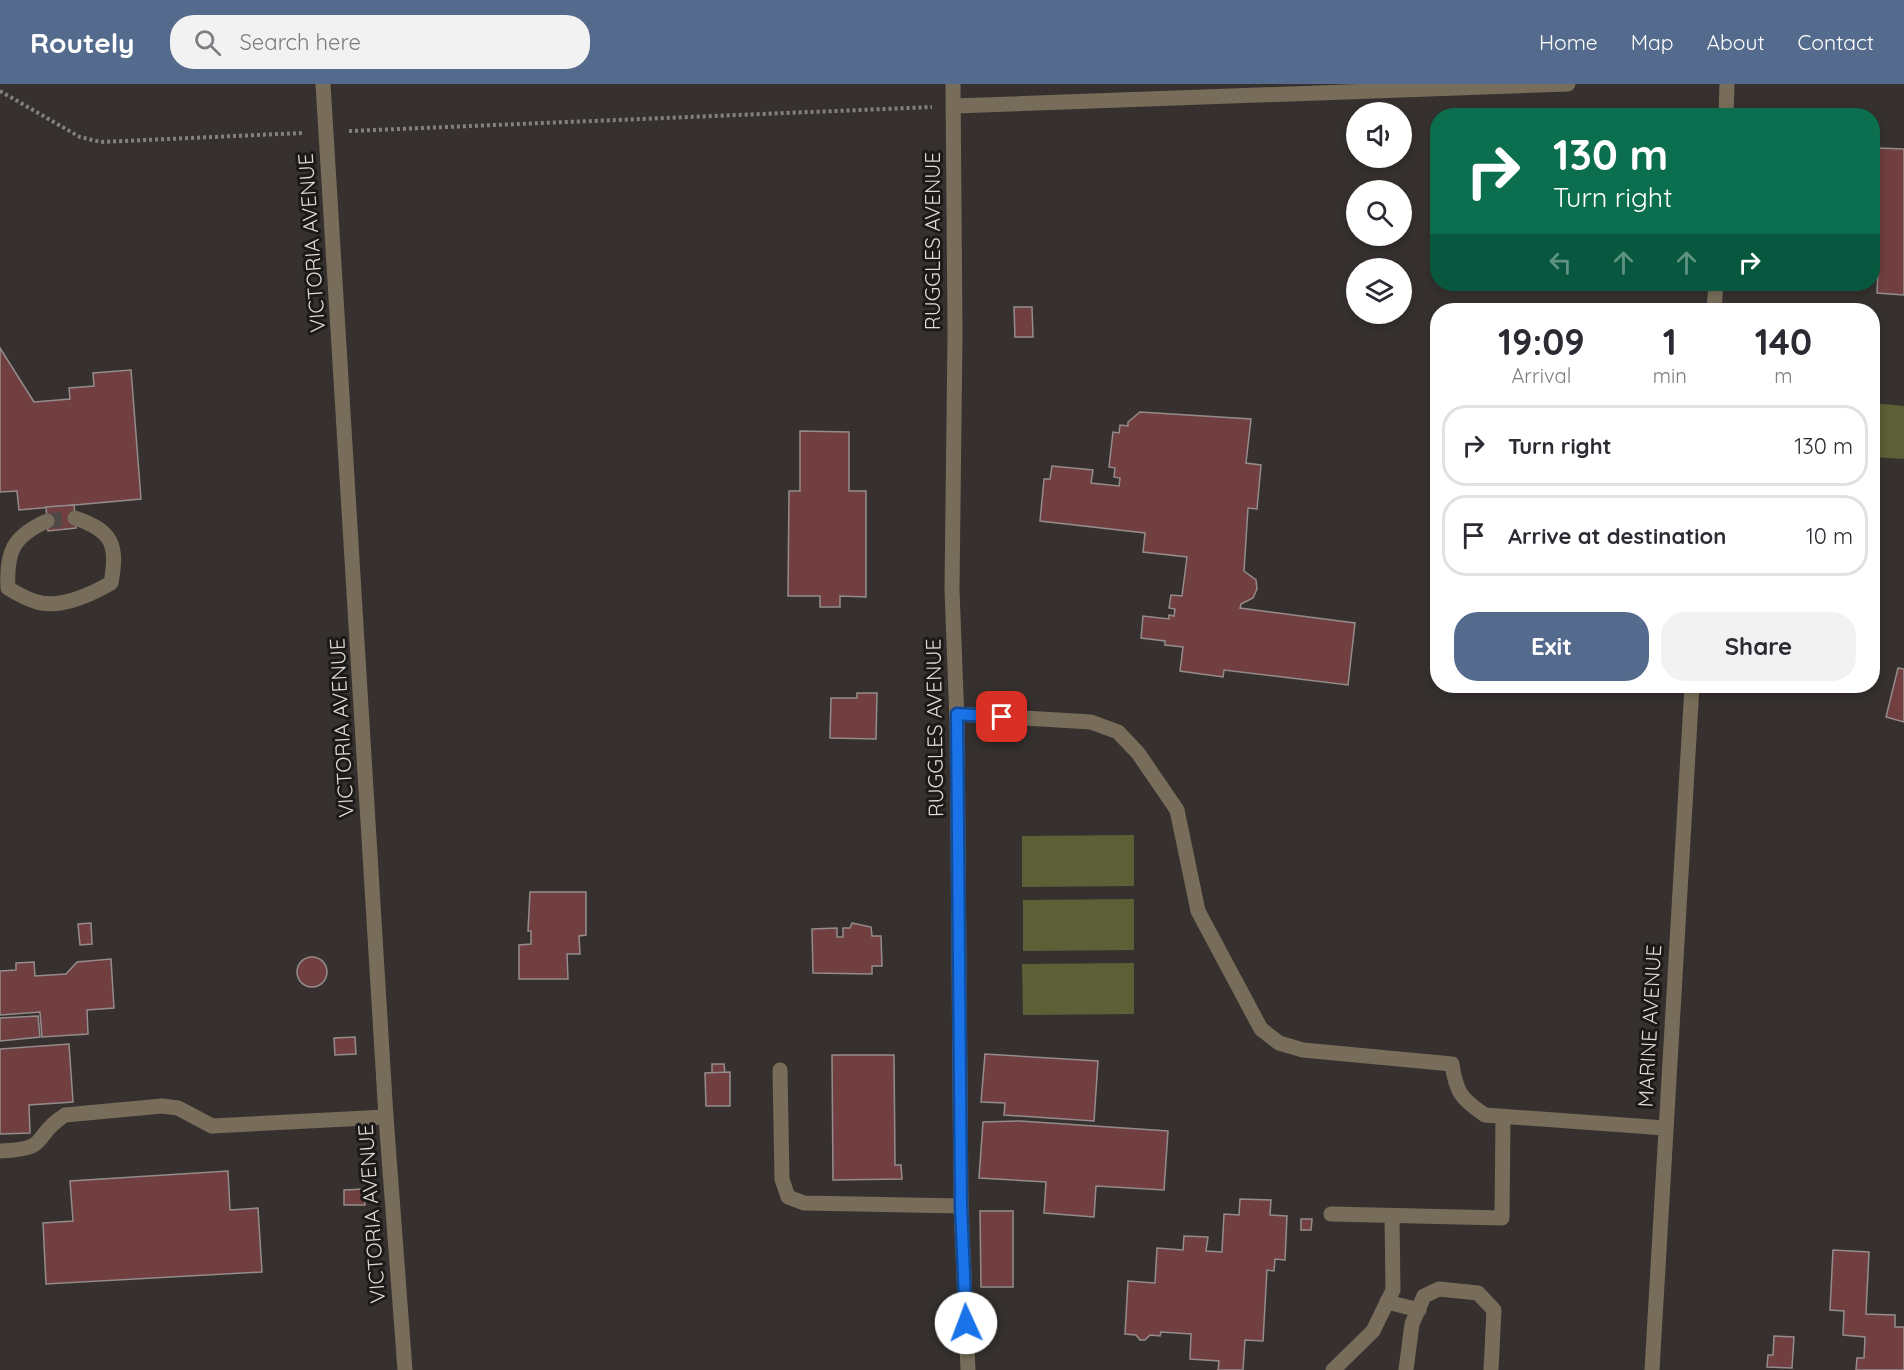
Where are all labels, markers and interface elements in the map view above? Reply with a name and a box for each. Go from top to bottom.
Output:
search box [170,15,590,69]
text: Routely [30,25,134,60]
icon: search [191,26,224,59]
text: Search here [239,28,361,56]
text: Home [1539,29,1598,55]
text: Map [1631,29,1674,55]
text: About [1707,29,1765,55]
text: Contact [1798,29,1874,55]
map controls [1346,102,1412,324]
button: sound [1346,102,1412,168]
text: 130 m [1553,128,1668,181]
icon: right [1454,132,1532,210]
street label: RUGGLES AVENUE [919,152,945,330]
street label: VICTORIA AVENUE [292,153,330,334]
button: search [1346,180,1412,246]
text: Turn right [1553,180,1672,214]
icon: left [1544,246,1577,279]
icon: ahead [1607,246,1640,279]
icon: ahead [1670,246,1703,279]
icon: right [1733,246,1766,279]
button: layers [1346,258,1412,324]
text: 19:09 [1498,319,1585,364]
text: 1 [1663,319,1677,364]
text: 140 [1755,319,1812,364]
text: Arrival [1511,363,1571,388]
text: min [1653,363,1687,388]
text: m [1774,363,1793,388]
icon: right [1457,429,1490,462]
text: Turn right [1508,432,1612,460]
text: 130 m [1794,432,1853,460]
icon: arrive [1457,519,1490,552]
text: Arrive at destination [1508,522,1726,550]
text: 10 m [1806,522,1853,550]
button: Exit [1454,612,1649,681]
button: Share [1661,612,1856,681]
street label: VICTORIA AVENUE [323,638,359,818]
street label: RUGGLES AVENUE [919,639,949,817]
pin [976,691,1027,742]
icon: arrive [985,700,1018,733]
street label: MARINE AVENUE [1632,944,1666,1108]
street label: VICTORIA AVENUE [352,1124,390,1305]
position arrow [934,1291,998,1355]

